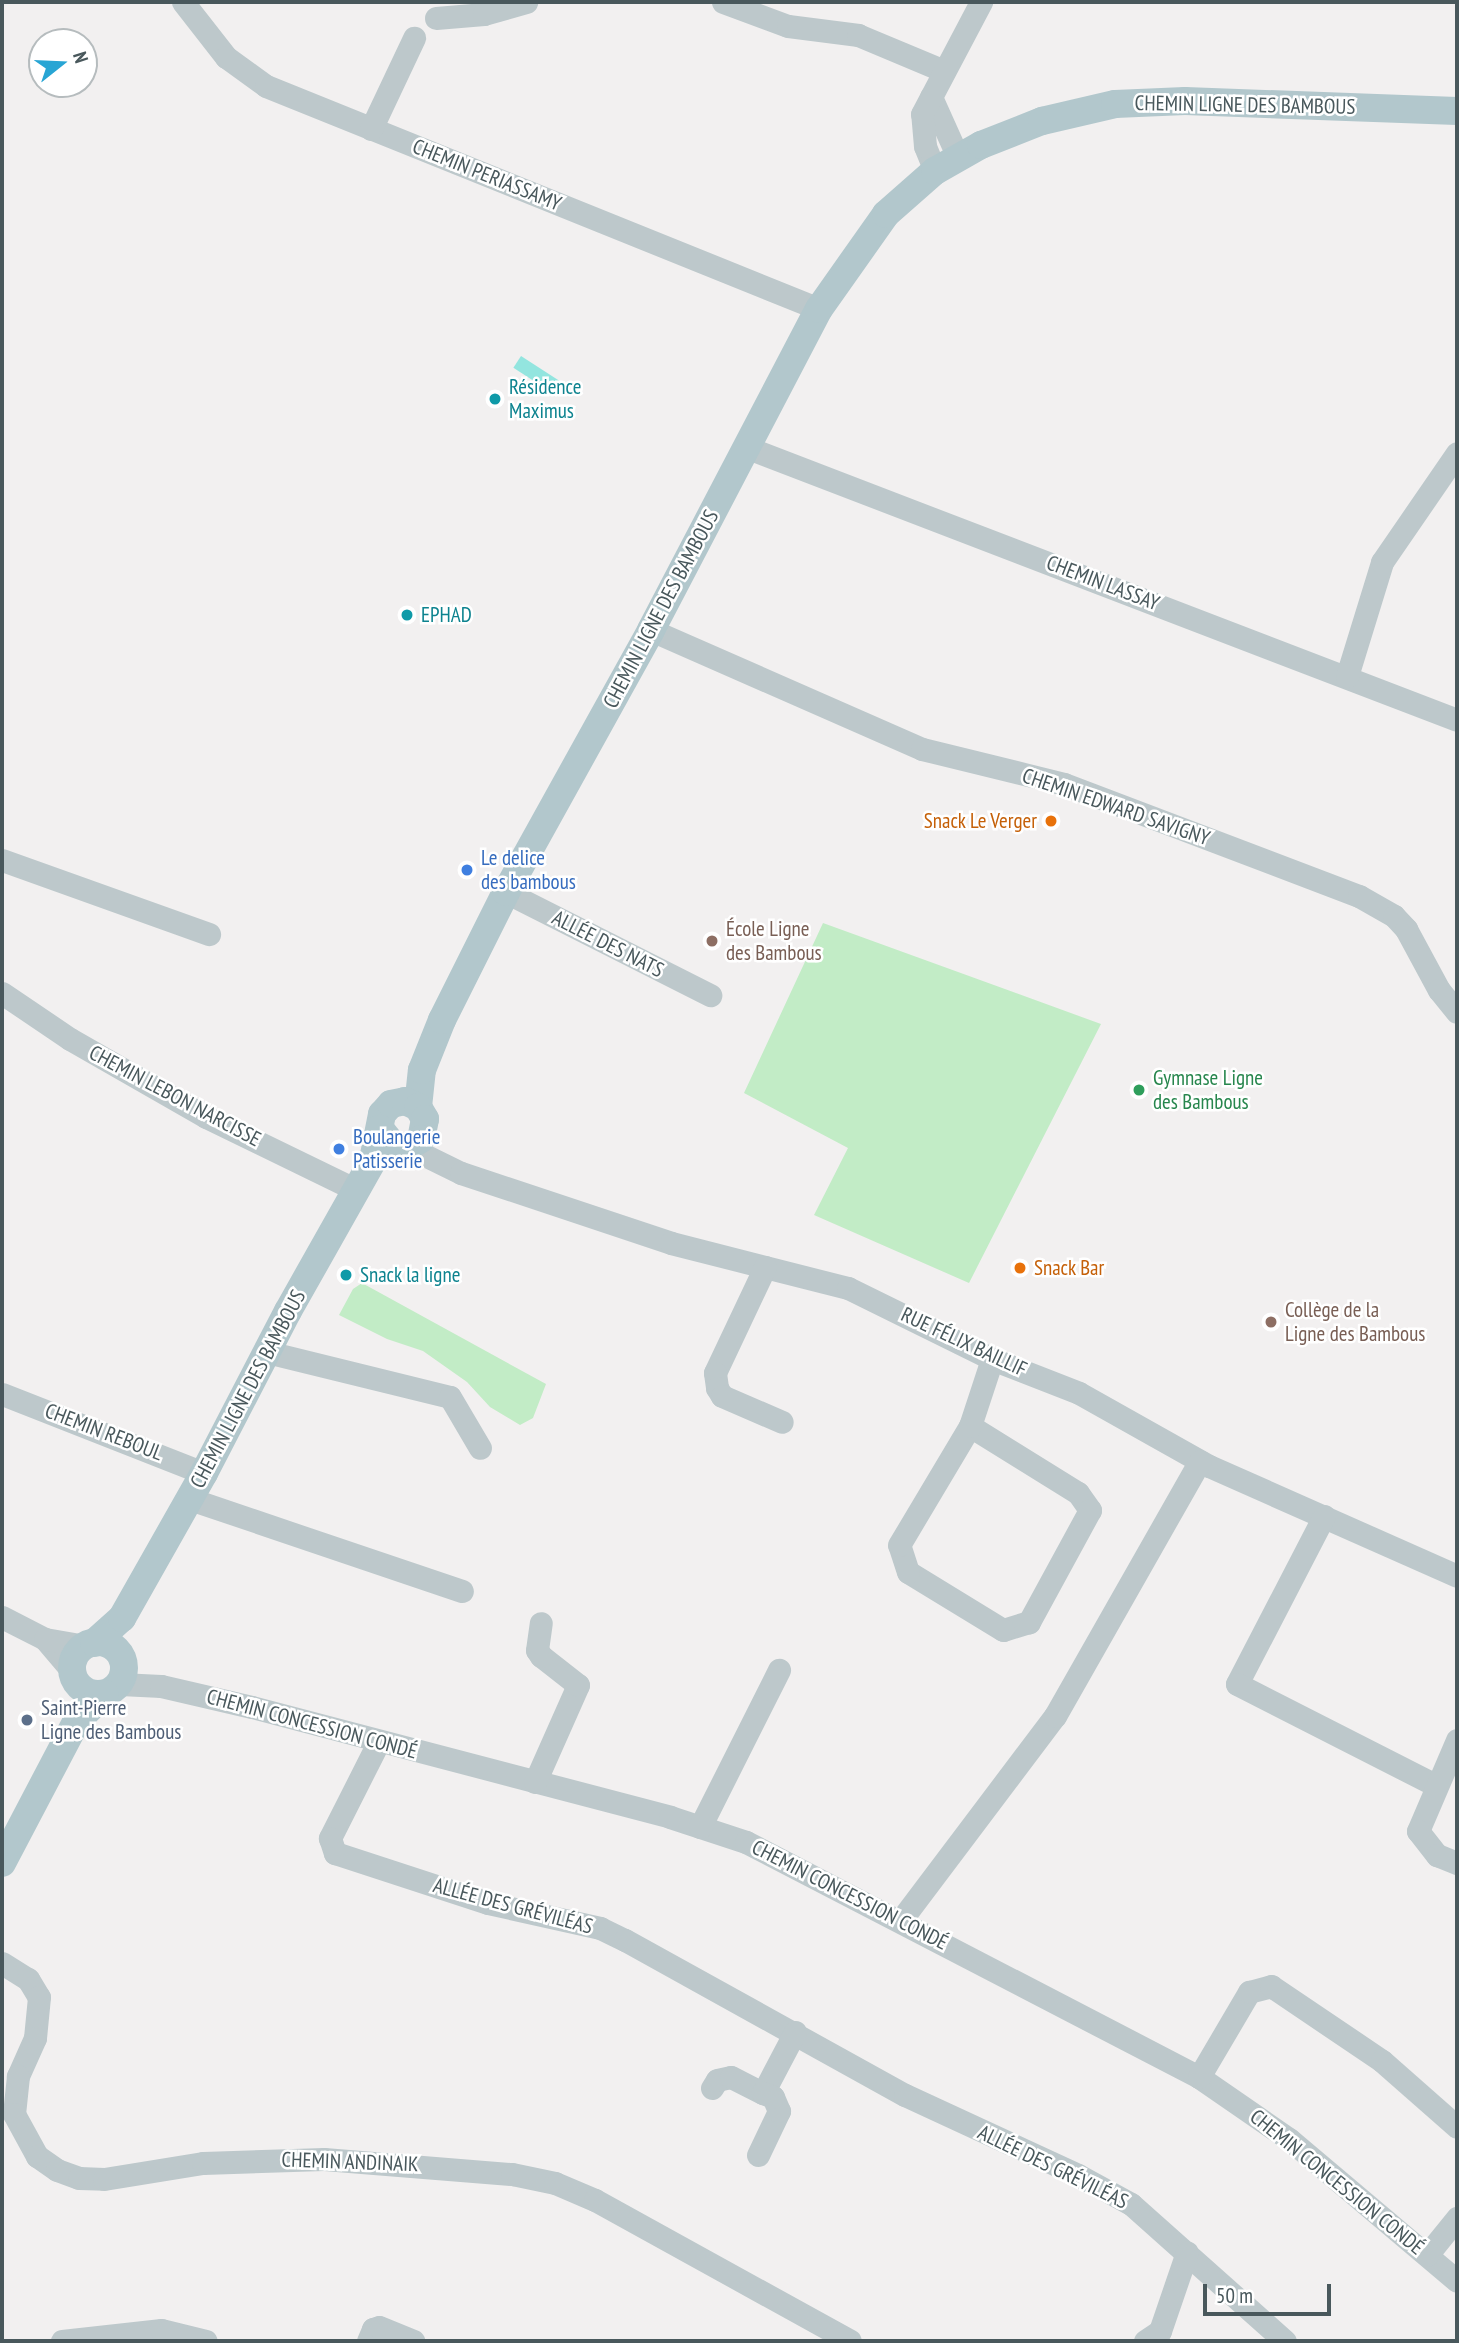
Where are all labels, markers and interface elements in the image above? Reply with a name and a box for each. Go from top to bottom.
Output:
north arrow [28,28,98,98]
text: N [68,49,94,66]
street label: CHEMIN LIGNE DES BAMBOUS [1134,90,1356,120]
street label: CHEMIN PERIASSAMY [409,134,565,216]
place label: Résidence Maximus [509,374,581,424]
marker: Résidence Maximus [487,391,503,407]
street label: CHEMIN LIGNE DES BAMBOUS [598,506,724,712]
street label: CHEMIN LASSAY [1043,550,1163,616]
place label: EPHAD [421,602,472,628]
marker: EPHAD [399,607,415,623]
street label: CHEMIN EDWARD SAVIGNY [1019,763,1213,851]
place label: Snack Le Verger [923,808,1037,834]
marker: Snack Le Verger [1043,813,1059,829]
place label: Le delice des bambous [481,845,576,895]
marker: Le delice des bambous [459,862,475,878]
street label: ALLÉE DES NATS [548,905,668,983]
place label: École Ligne des Bambous [726,916,822,966]
marker: École Ligne des Bambous [704,933,720,949]
street label: CHEMIN LEBON NARCISSE [85,1040,265,1152]
place label: Gymnase Ligne des Bambous [1153,1065,1263,1115]
marker: Gymnase Ligne des Bambous [1131,1082,1147,1098]
place label: Boulangerie Patisserie [353,1124,440,1174]
marker: Boulangerie Patisserie [331,1141,347,1157]
place label: Snack Bar [1034,1255,1105,1281]
marker: Snack Bar [1012,1260,1028,1276]
place label: Snack la ligne [360,1262,461,1288]
marker: Snack la ligne [338,1267,354,1283]
street label: CHEMIN LIGNE DES BAMBOUS [185,1286,311,1492]
place label: Collège de la Ligne des Bambous [1285,1297,1425,1347]
street label: RUE FÉLIX BAILLIF [897,1302,1031,1382]
marker: Collège de la Ligne des Bambous [1263,1314,1279,1330]
street label: CHEMIN REBOUL [42,1398,166,1466]
street label: CHEMIN CONCESSION CONDÉ [204,1684,420,1764]
place label: Saint-Pierre Ligne des Bambous [41,1695,181,1745]
marker: Saint-Pierre Ligne des Bambous [19,1712,35,1728]
street label: CHEMIN CONCESSION CONDÉ [748,1835,952,1955]
street label: ALLÉE DES GRÉVILÉAS [431,1873,595,1939]
street label: CHEMIN CONCESSION CONDÉ [1245,2104,1429,2260]
street label: ALLÉE DES GRÉVILÉAS [974,2120,1132,2214]
street label: CHEMIN ANDINAIK [281,2147,419,2177]
scale bar [1207,2270,1335,2314]
text: 50 m [1216,2282,1253,2309]

